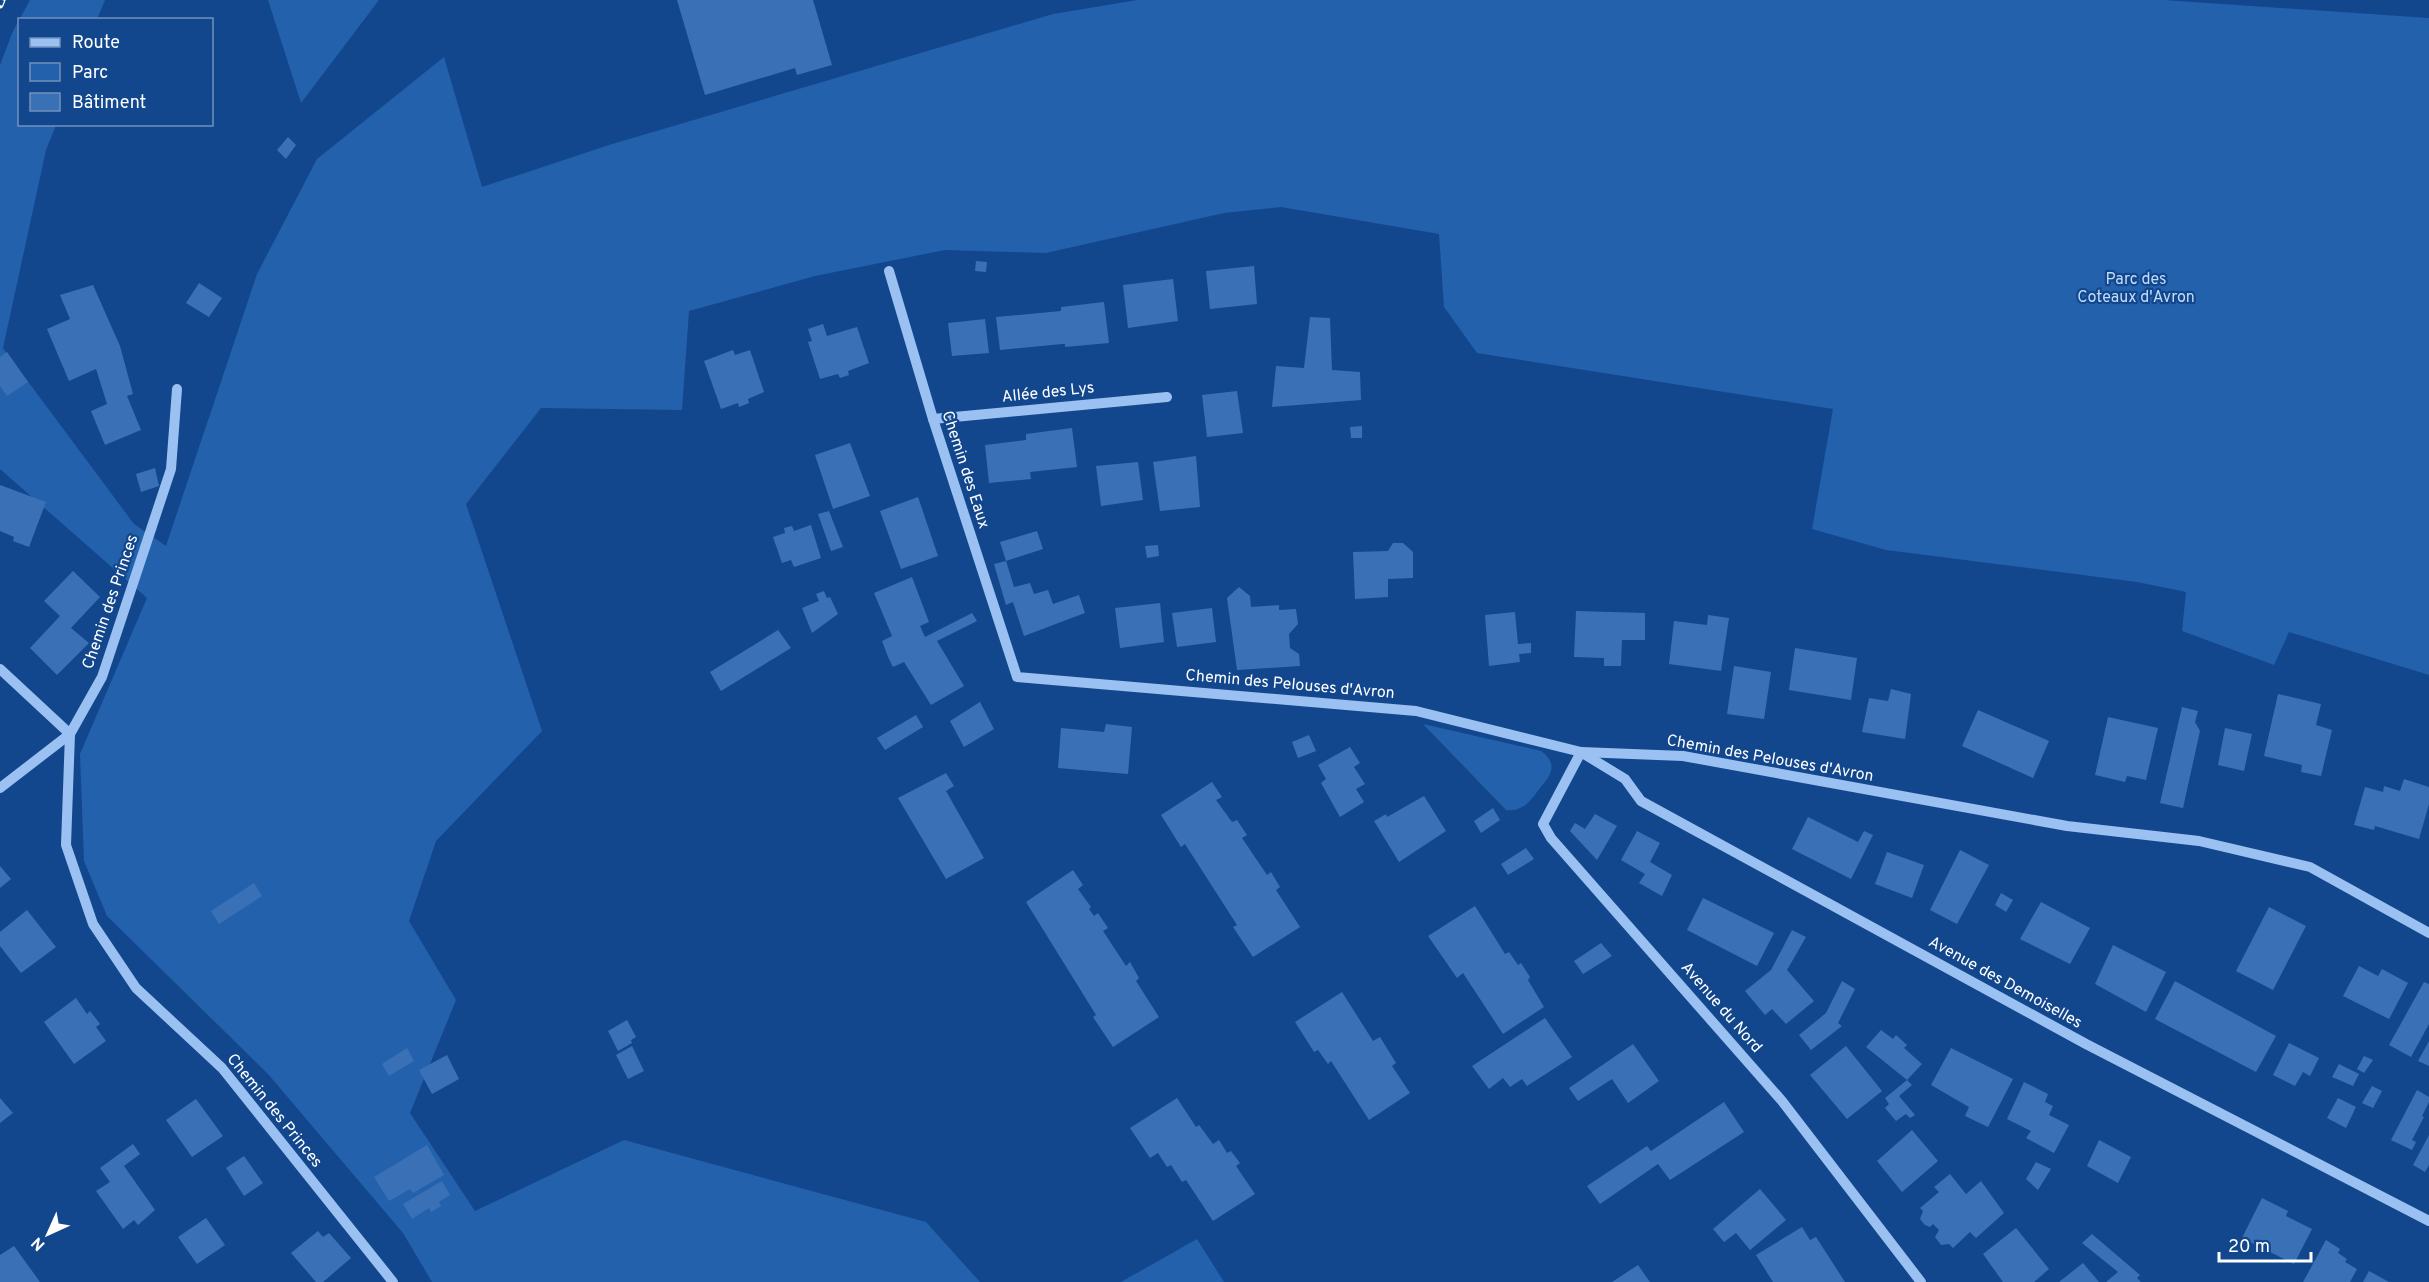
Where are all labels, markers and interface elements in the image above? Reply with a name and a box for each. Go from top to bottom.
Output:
legend [18,18,213,126]
text: Route [72,32,120,55]
text: Parc [72,62,108,85]
text: Bâtiment [72,92,146,115]
park label: Parc des Coteaux d'Avron [2077,270,2195,308]
street label: Allée des Lys [1001,378,1095,408]
street label: Chemin des Eaux [937,409,993,531]
street label: Chemin des Princes [79,532,143,672]
street label: Chemin des Pelouses d'Avron [1185,666,1395,704]
street label: Chemin des Pelouses d'Avron [1665,731,1875,787]
street label: Avenue des Demoiselles [1925,932,2085,1034]
street label: Avenue du Nord [1676,958,1766,1058]
street label: Chemin des Princes [222,1050,326,1172]
north arrow [18,1204,78,1264]
scale bar [2219,1225,2310,1263]
text: N [28,1232,50,1254]
text: 20 m [2228,1236,2270,1259]

